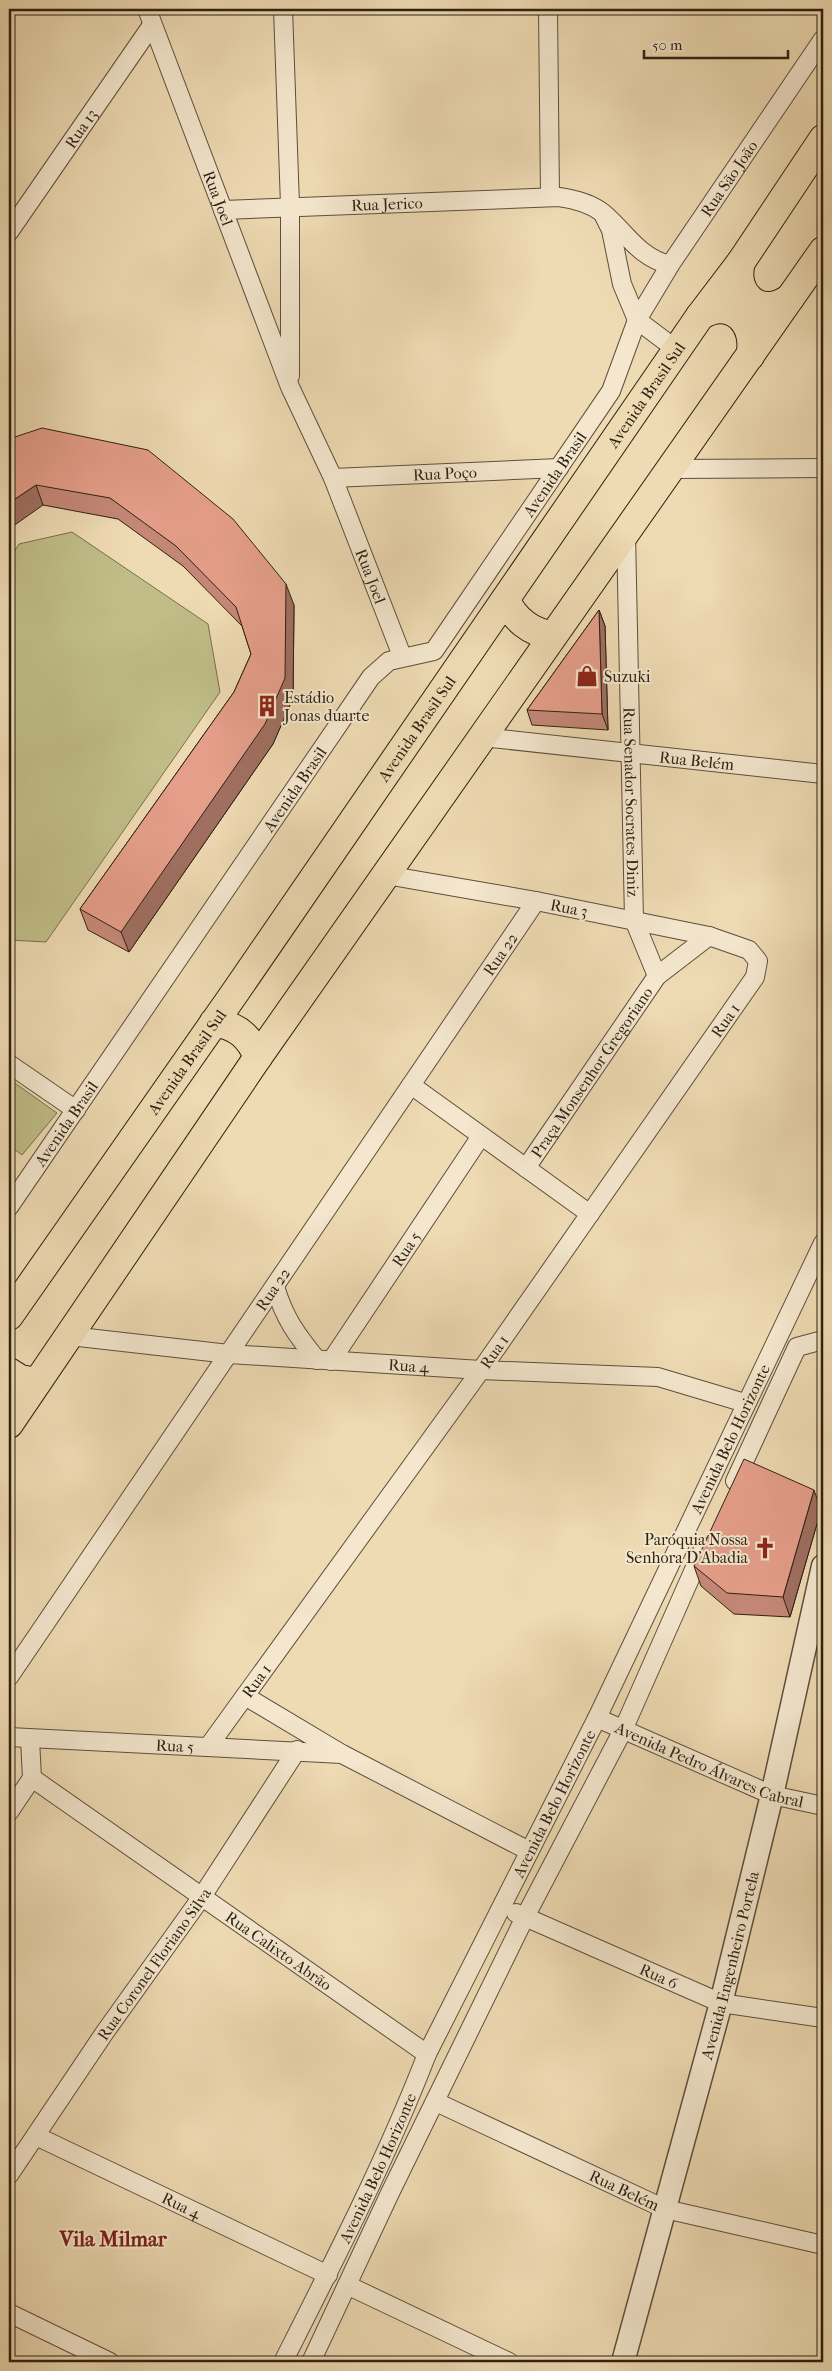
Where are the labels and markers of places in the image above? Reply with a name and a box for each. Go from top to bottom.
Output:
shop icon: Suzuki [574,663,600,689]
place label: Suzuki [604,667,651,686]
place label: Estádio Jonas duarte [282,688,369,725]
building icon: Estádio Jonas duarte [254,693,280,719]
place label: Paróquia Nossa Senhora D’Abadia [626,1530,749,1567]
church icon: Paróquia Nossa Senhora D’Abadia [752,1535,778,1561]

